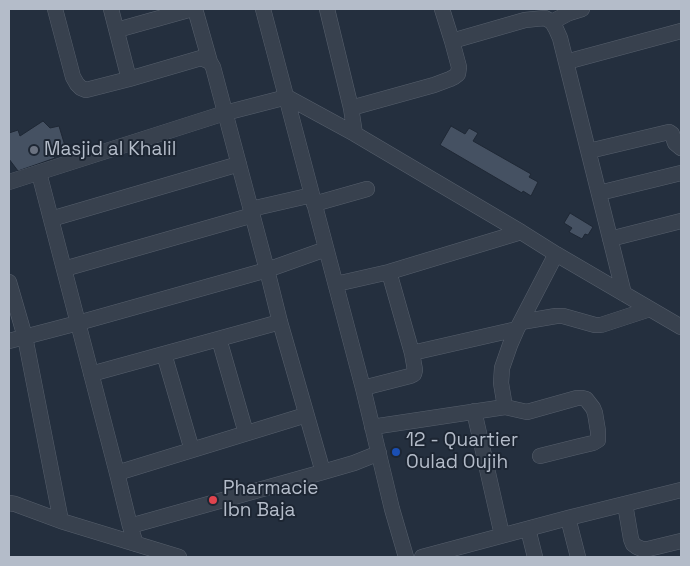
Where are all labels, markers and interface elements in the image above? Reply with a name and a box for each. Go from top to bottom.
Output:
place label: Masjid al Khalil [44,139,176,161]
marker: Masjid al Khalil [28,144,40,156]
place label: 12 - Quartier Oulad Oujih [406,430,518,474]
marker: 12 - Quartier Oulad Oujih [390,446,402,458]
place label: Pharmacie Ibn Baja [223,478,318,522]
marker: Pharmacie Ibn Baja [207,494,219,506]

